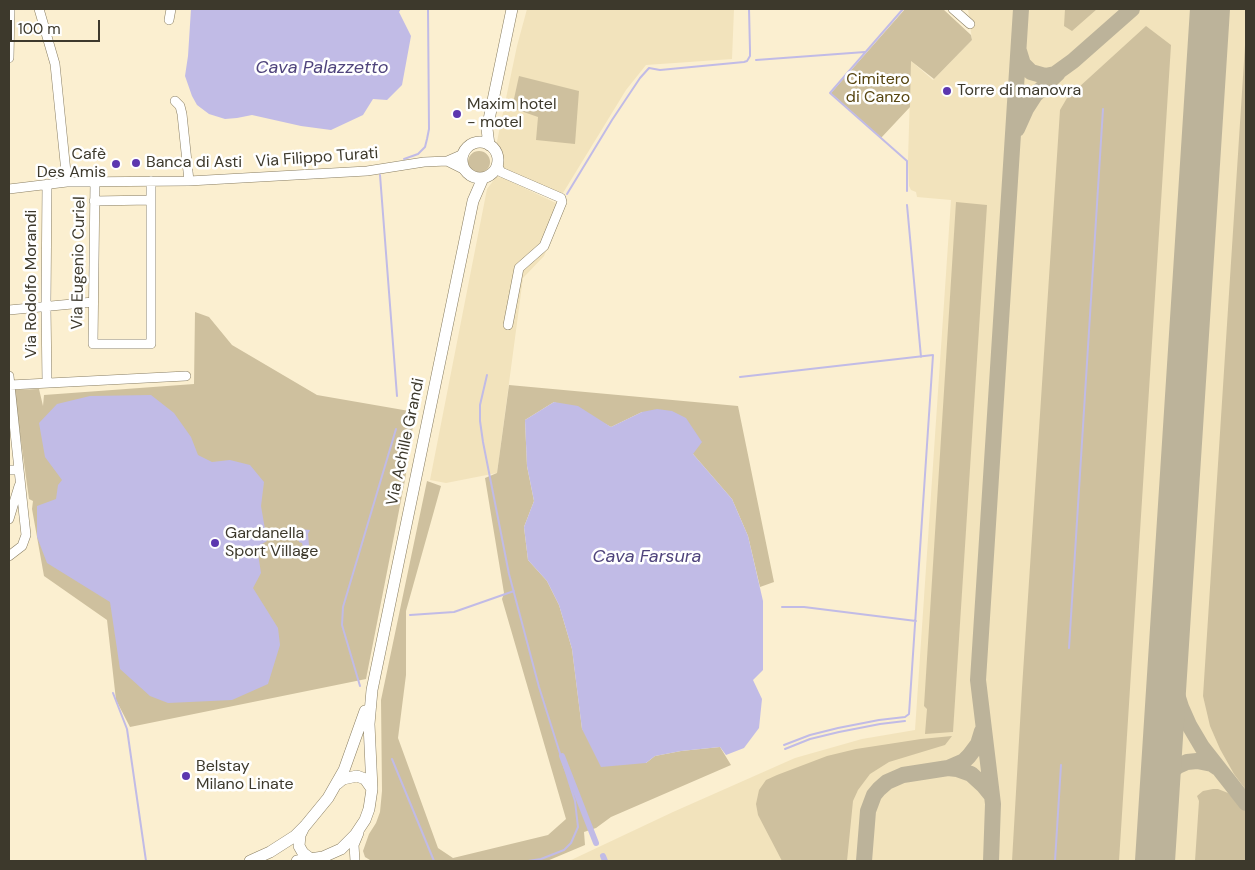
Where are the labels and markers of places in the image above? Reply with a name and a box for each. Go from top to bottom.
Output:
place label: Torre di manovra [957,81,1081,101]
marker: Torre di manovra [941,85,953,97]
place label: Maxim hotel - motel [467,95,557,133]
marker: Maxim hotel - motel [451,108,463,120]
place label: Cafè Des Amis [37,145,106,183]
place label: Banca di Asti [146,153,242,173]
marker: Banca di Asti [130,157,142,169]
marker: Cafè Des Amis [110,158,122,170]
place label: Gardanella Sport Village [225,524,318,562]
marker: Gardanella Sport Village [209,537,221,549]
place label: Belstay Milano Linate [196,757,294,795]
marker: Belstay Milano Linate [180,770,192,782]

